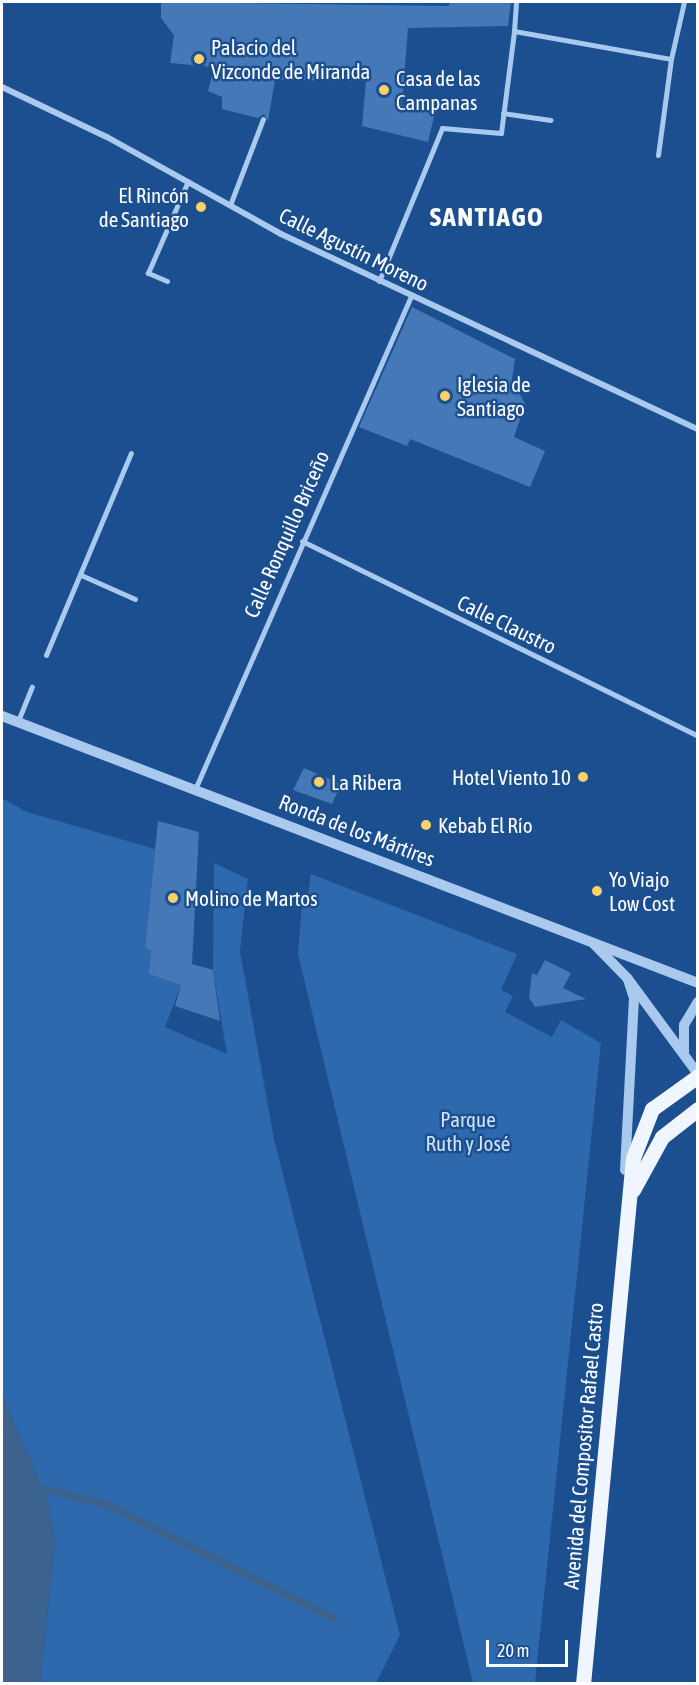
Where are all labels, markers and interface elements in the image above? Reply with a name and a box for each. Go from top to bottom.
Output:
place label: Palacio del Vizconde de Miranda [211,34,370,84]
marker: Palacio del Vizconde de Miranda [192,52,206,66]
place label: Casa de las Campanas [396,65,480,115]
marker: Casa de las Campanas [377,83,391,97]
place label: El Rincón de Santiago [99,182,189,232]
marker: El Rincón de Santiago [194,200,208,214]
district label: SANTIAGO [430,201,544,233]
street label: Calle Agustín Moreno [275,202,433,296]
place label: Iglesia de Santiago [457,371,531,421]
marker: Iglesia de Santiago [438,389,452,403]
street label: Calle Ronquillo Briceño [238,447,334,621]
street label: Calle Claustro [453,589,561,659]
place label: Hotel Viento 10 [452,764,571,790]
place label: La Ribera [331,769,402,795]
marker: Hotel Viento 10 [576,770,590,784]
marker: La Ribera [312,775,326,789]
street label: Ronda de los Mártires [276,789,438,871]
place label: Kebab El Río [438,812,533,838]
marker: Kebab El Río [419,818,433,832]
place label: Yo Viajo Low Cost [609,866,675,916]
marker: Yo Viajo Low Cost [590,884,604,898]
place label: Molino de Martos [185,885,318,911]
marker: Molino de Martos [166,891,180,905]
park label: Parque Ruth y José [426,1106,510,1156]
street label: Avenida del Compositor Rafael Castro [558,1302,608,1590]
scale bar [489,1628,572,1666]
text: 20 m [497,1640,529,1661]

